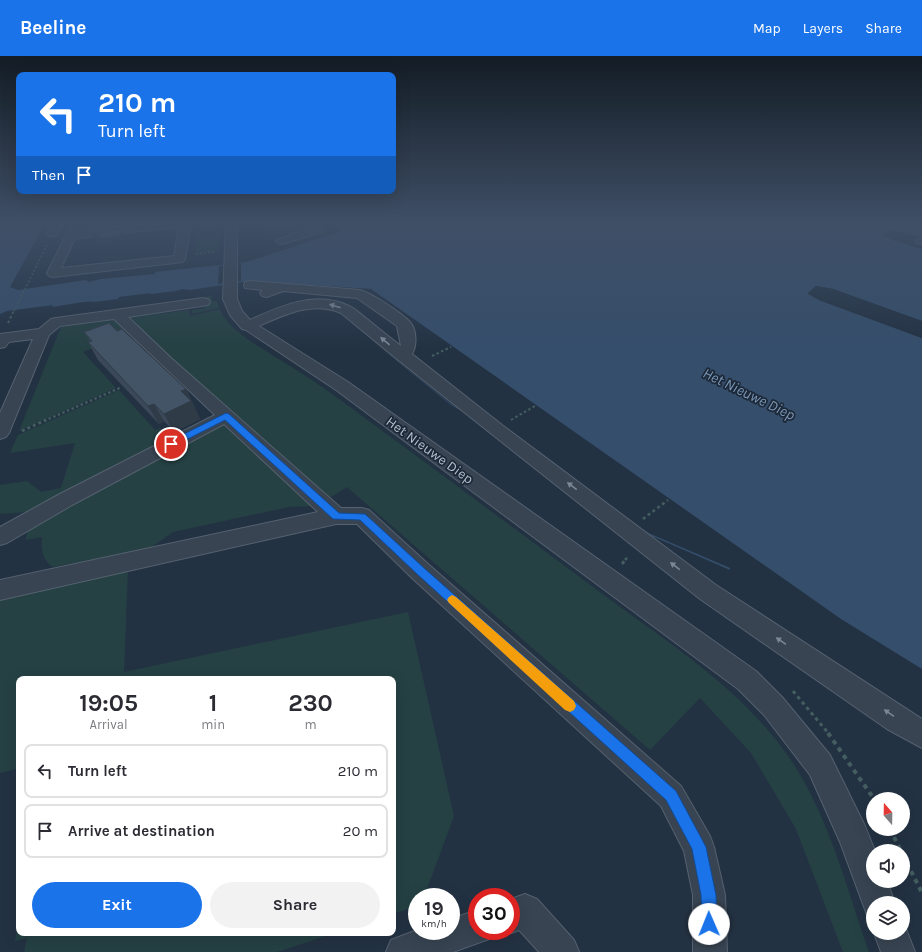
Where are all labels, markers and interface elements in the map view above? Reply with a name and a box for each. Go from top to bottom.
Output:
text: Beeline [20,17,86,39]
text: Map [753,20,781,37]
text: Layers [803,20,843,37]
text: Share [865,20,902,37]
text: 210 m [98,86,176,119]
icon: left [32,88,84,140]
text: Turn left [98,120,166,142]
icon: arrive [73,164,95,186]
text: Then [32,166,65,184]
one-way arrow [329,303,341,309]
one-way arrow [380,336,390,346]
water label: Het Nieuwe Diep [700,364,798,424]
street label: Het Nieuwe Diep [383,413,477,488]
pin [154,427,188,461]
icon: arrive [160,433,182,455]
one-way arrow [566,482,577,491]
one-way arrow [669,562,680,570]
one-way arrow [776,637,786,645]
text: 19:05 [79,689,138,717]
text: 1 [209,689,217,717]
text: 230 [288,689,333,717]
one-way arrow [883,709,894,717]
text: Arrival [90,717,128,732]
text: min [201,717,225,732]
text: m [304,717,317,732]
icon: left [34,760,56,782]
text: Turn left [68,762,127,780]
text: 210 m [338,762,378,780]
north arrow [866,792,910,836]
map controls [866,792,910,940]
icon: arrive [34,820,56,842]
text: Arrive at destination [68,822,215,840]
text: 20 m [343,822,378,840]
button: sound [866,844,910,888]
button: Exit [32,882,202,928]
button: Share [210,882,380,928]
speed limit sign: 30 [468,888,520,940]
button: layers [866,896,910,940]
text: 19 [424,897,444,920]
position arrow [688,903,730,945]
text: km/h [421,918,447,930]

